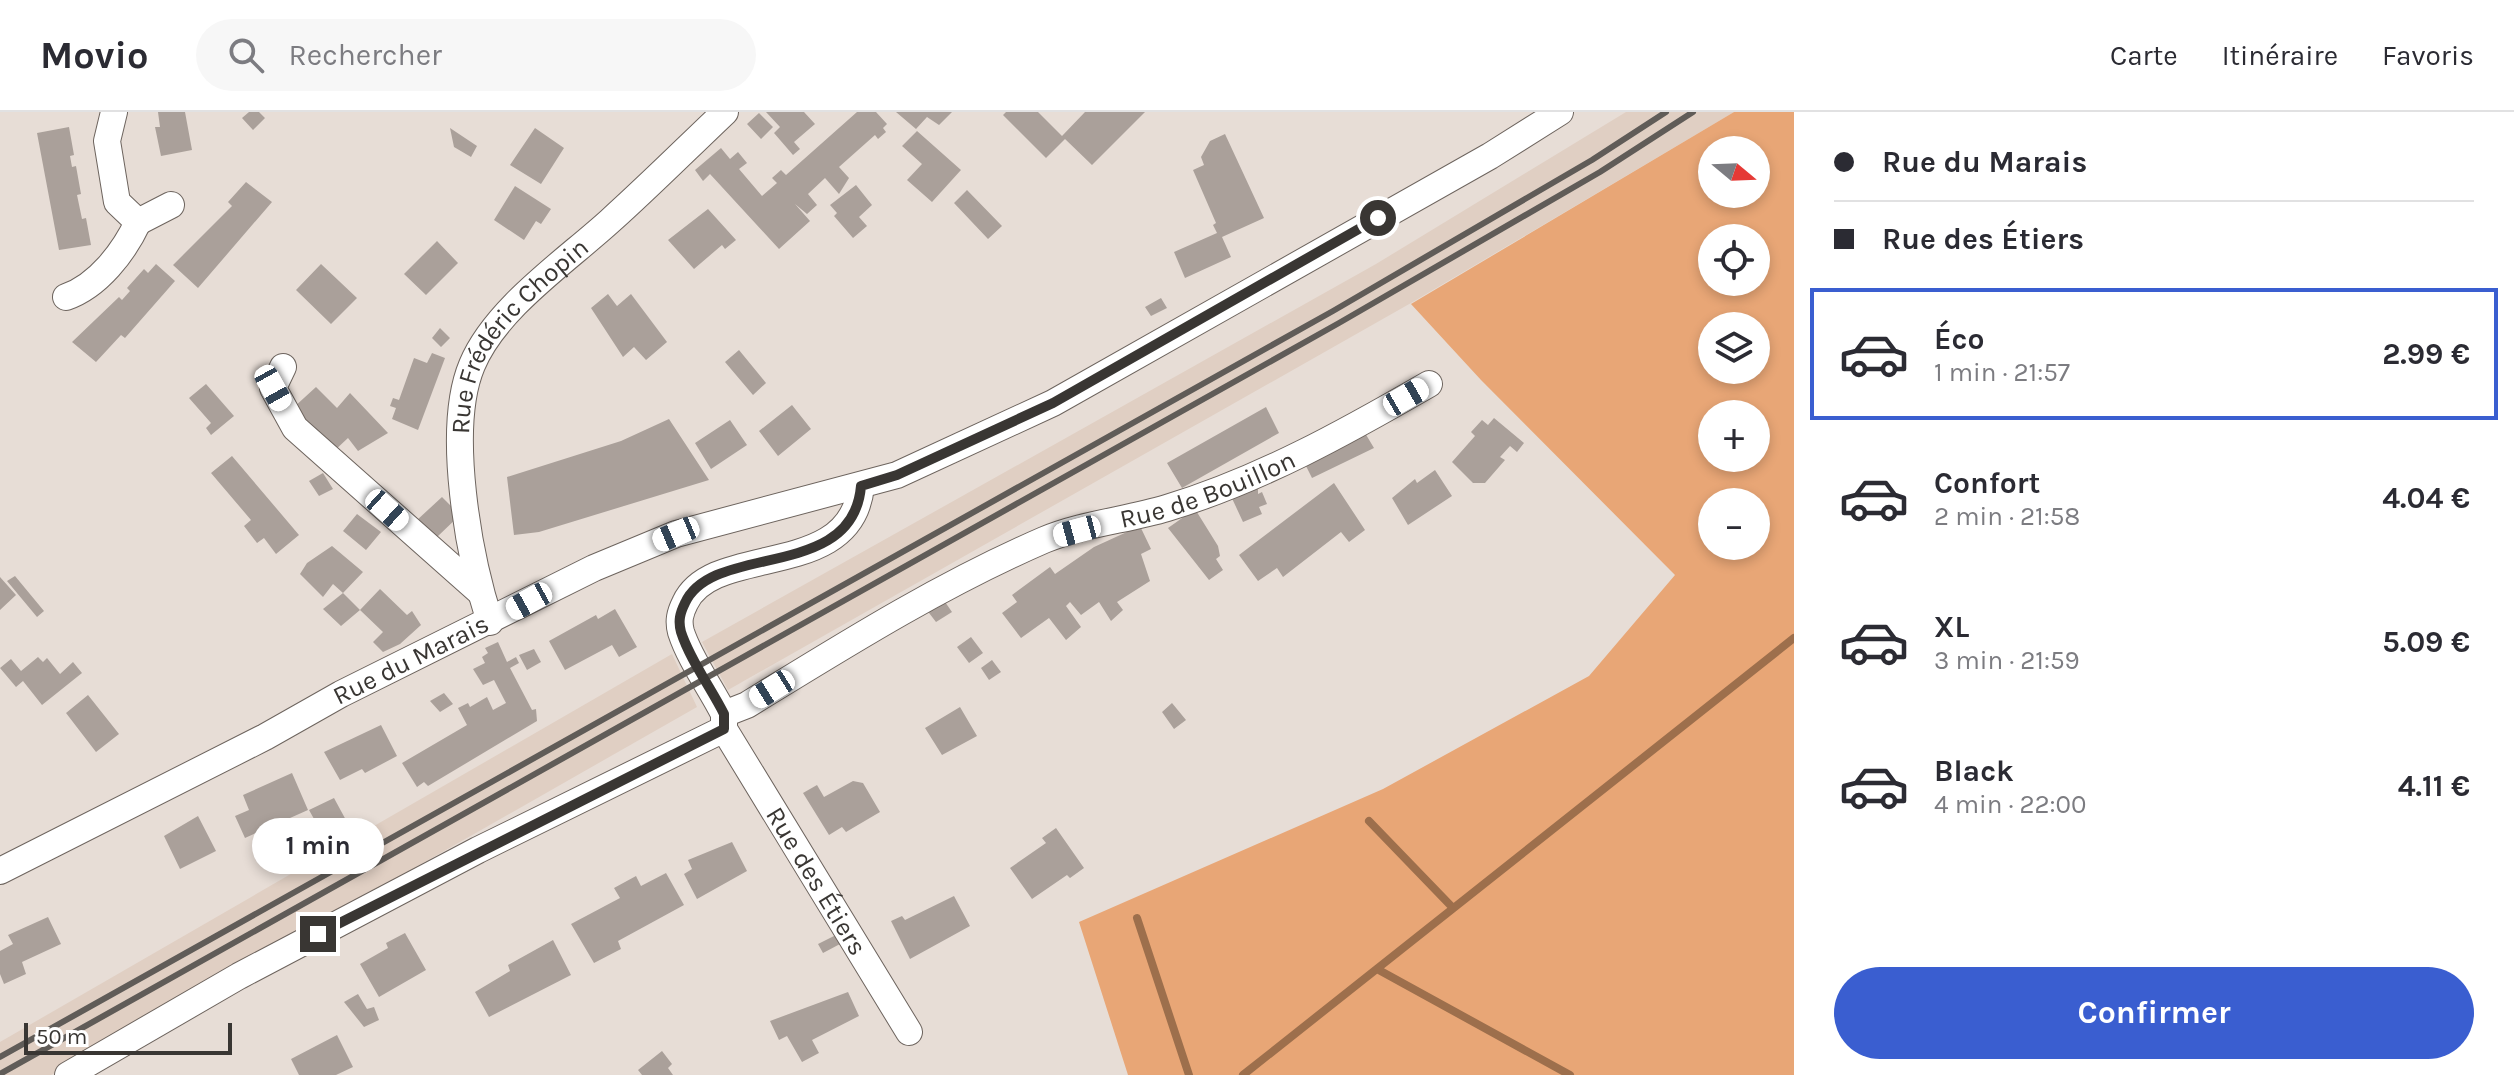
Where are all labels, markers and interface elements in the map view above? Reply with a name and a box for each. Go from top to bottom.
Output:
search box [196,19,756,91]
text: Movio [40,33,148,78]
icon: search [224,33,268,77]
text: Rechercher [288,37,442,73]
text: Carte [2110,39,2178,72]
text: Itinéraire [2222,39,2338,72]
text: Favoris [2382,39,2474,72]
north arrow [1698,136,1770,208]
map controls [1698,136,1770,560]
text: Rue du Marais [1882,144,2087,180]
route start [1360,200,1396,236]
text: Rue des Étiers [1882,221,2084,257]
button: locate [1698,224,1770,296]
street label: Rue Frédéric Chopin [445,231,595,435]
button: layers [1698,312,1770,384]
icon: car [1838,318,1910,390]
text: Éco [1934,321,1984,357]
text: 2.99 € [2382,336,2470,372]
text: 1 min · 21:57 [1934,357,2070,388]
car [251,361,295,415]
car [1379,375,1433,419]
button: + [1698,400,1770,472]
street label: Rue de Bouillon [1117,444,1300,535]
icon: car [1838,462,1910,534]
text: Confort [1934,465,2040,501]
text: 4.04 € [2382,480,2470,516]
car [361,485,413,535]
button: − [1698,488,1770,560]
text: 2 min · 21:58 [1934,501,2080,532]
car [1051,513,1103,549]
car [649,514,703,554]
car [502,579,556,623]
icon: car [1838,606,1910,678]
street label: Rue du Marais [328,608,494,712]
text: XL [1934,609,1969,645]
text: 5.09 € [2382,624,2470,660]
text: 3 min · 21:59 [1934,645,2080,676]
car [745,666,799,712]
icon: car [1838,750,1910,822]
text: Black [1934,753,2014,789]
text: 4.11 € [2398,768,2470,804]
text: 4 min · 22:00 [1934,789,2086,820]
street label: Rue des Étiers [759,801,873,961]
callout: 1 min [252,818,384,874]
text: 1 min [285,830,351,861]
route end [300,916,336,952]
button: Confirmer [1834,967,2474,1059]
scale bar [24,1019,232,1055]
text: 50 m [36,1024,87,1050]

